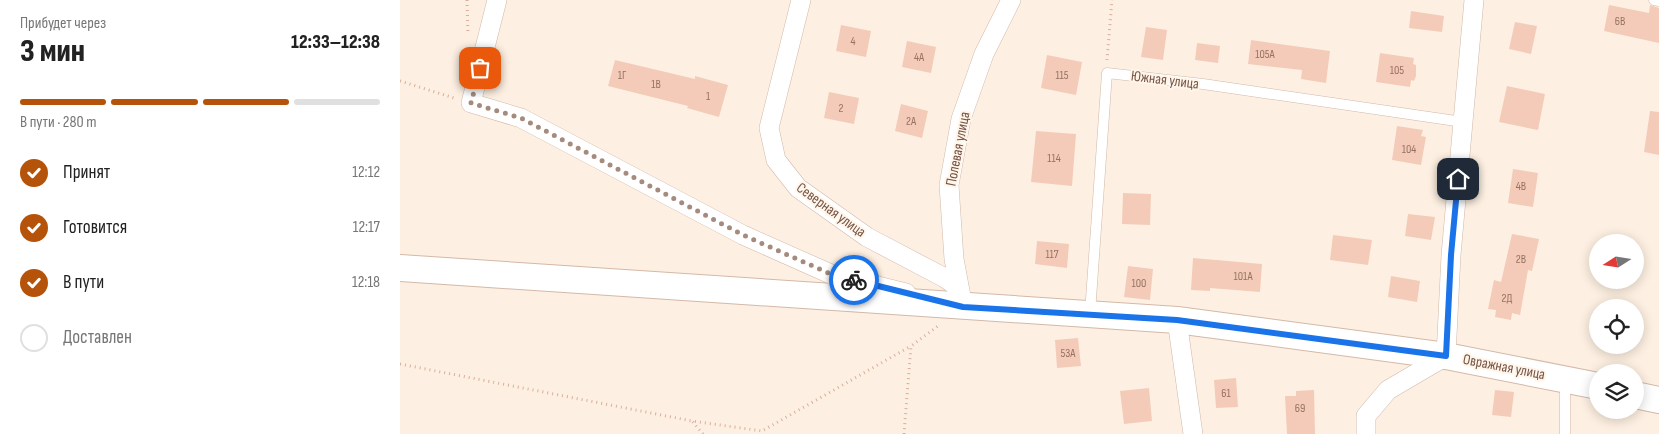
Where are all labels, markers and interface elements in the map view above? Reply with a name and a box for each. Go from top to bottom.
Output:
text: Прибудет через [20,14,106,33]
house number: 6В [1615,14,1625,29]
text: 12:33–12:38 [291,31,380,54]
text: 3 мин [20,32,85,71]
house number: 4 [850,34,856,49]
pin [459,47,501,89]
house number: 105А [1255,47,1276,62]
house number: 4А [914,50,925,65]
icon: bag [466,54,494,82]
house number: 105 [1390,63,1404,78]
street label: Южная улица [1130,66,1200,94]
house number: 1Г [618,68,627,83]
house number: 115 [1055,68,1069,83]
house number: 1В [651,77,661,92]
house number: 1 [706,89,711,104]
house number: 2 [839,101,844,116]
street label: Полевая улица [941,110,975,188]
text: В пути · 280 m [20,113,96,132]
house number: 2А [906,114,917,129]
house number: 104 [1402,142,1416,157]
house number: 114 [1047,151,1061,166]
pin [1437,158,1479,200]
icon: check [20,159,48,187]
text: Принят [63,161,110,184]
text: 12:12 [352,163,380,182]
icon: home [1444,165,1472,193]
street label: Северная улица [793,178,870,242]
house number: 4В [1516,179,1526,194]
icon: check [20,214,48,242]
text: Готовится [63,216,127,239]
text: 12:17 [353,218,380,237]
north arrow [1589,234,1644,289]
map controls [1589,234,1644,419]
house number: 117 [1045,247,1059,262]
house number: 2В [1516,252,1526,267]
courier [829,255,879,305]
icon: bike [840,266,868,294]
icon: check [20,269,48,297]
house number: 101А [1233,269,1253,284]
text: В пути [63,271,104,294]
text: 12:18 [352,273,380,292]
house number: 100 [1132,276,1146,291]
house number: 2Д [1502,291,1513,306]
button: locate [1589,299,1644,354]
text: Доставлен [63,326,132,349]
house number: 53А [1061,346,1076,361]
street label: Овражная улица [1461,350,1547,384]
button: layers [1589,364,1644,419]
house number: 61 [1221,386,1232,401]
house number: 69 [1295,401,1305,416]

